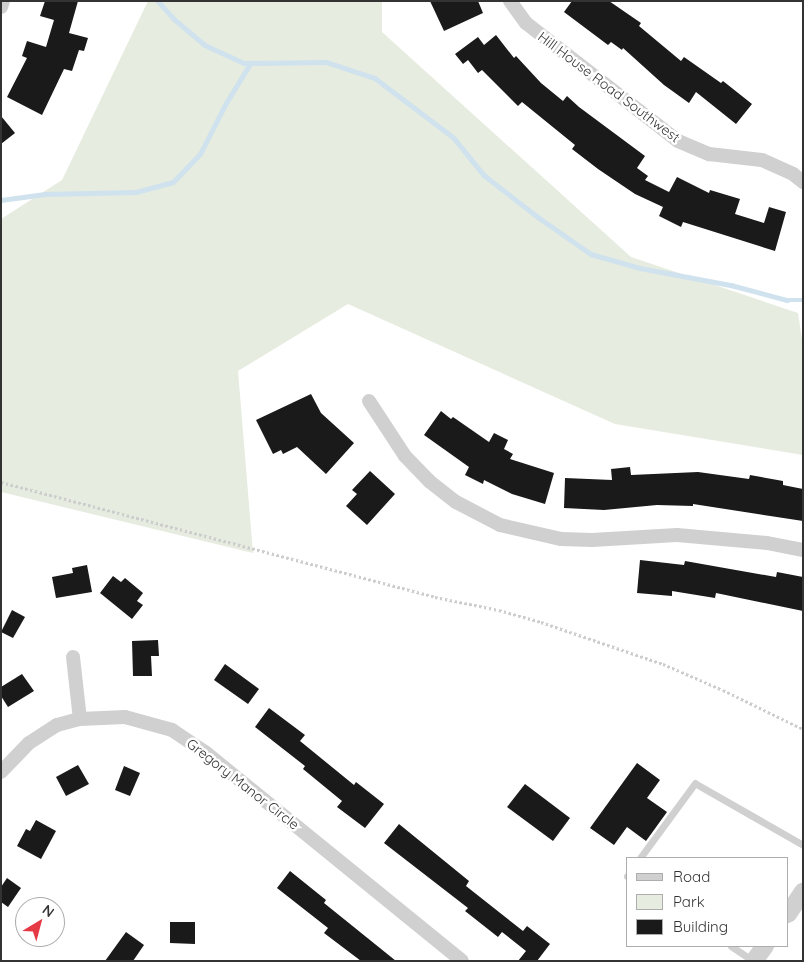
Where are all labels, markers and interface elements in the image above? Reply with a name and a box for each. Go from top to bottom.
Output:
street label: Hill House Road Southwest [535,28,683,146]
street label: Gregory Manor Circle [183,735,303,833]
legend [626,857,789,947]
text: Road [673,867,710,886]
text: Park [673,892,705,911]
north arrow [15,897,65,947]
text: N [39,901,58,921]
text: Building [673,917,728,936]

